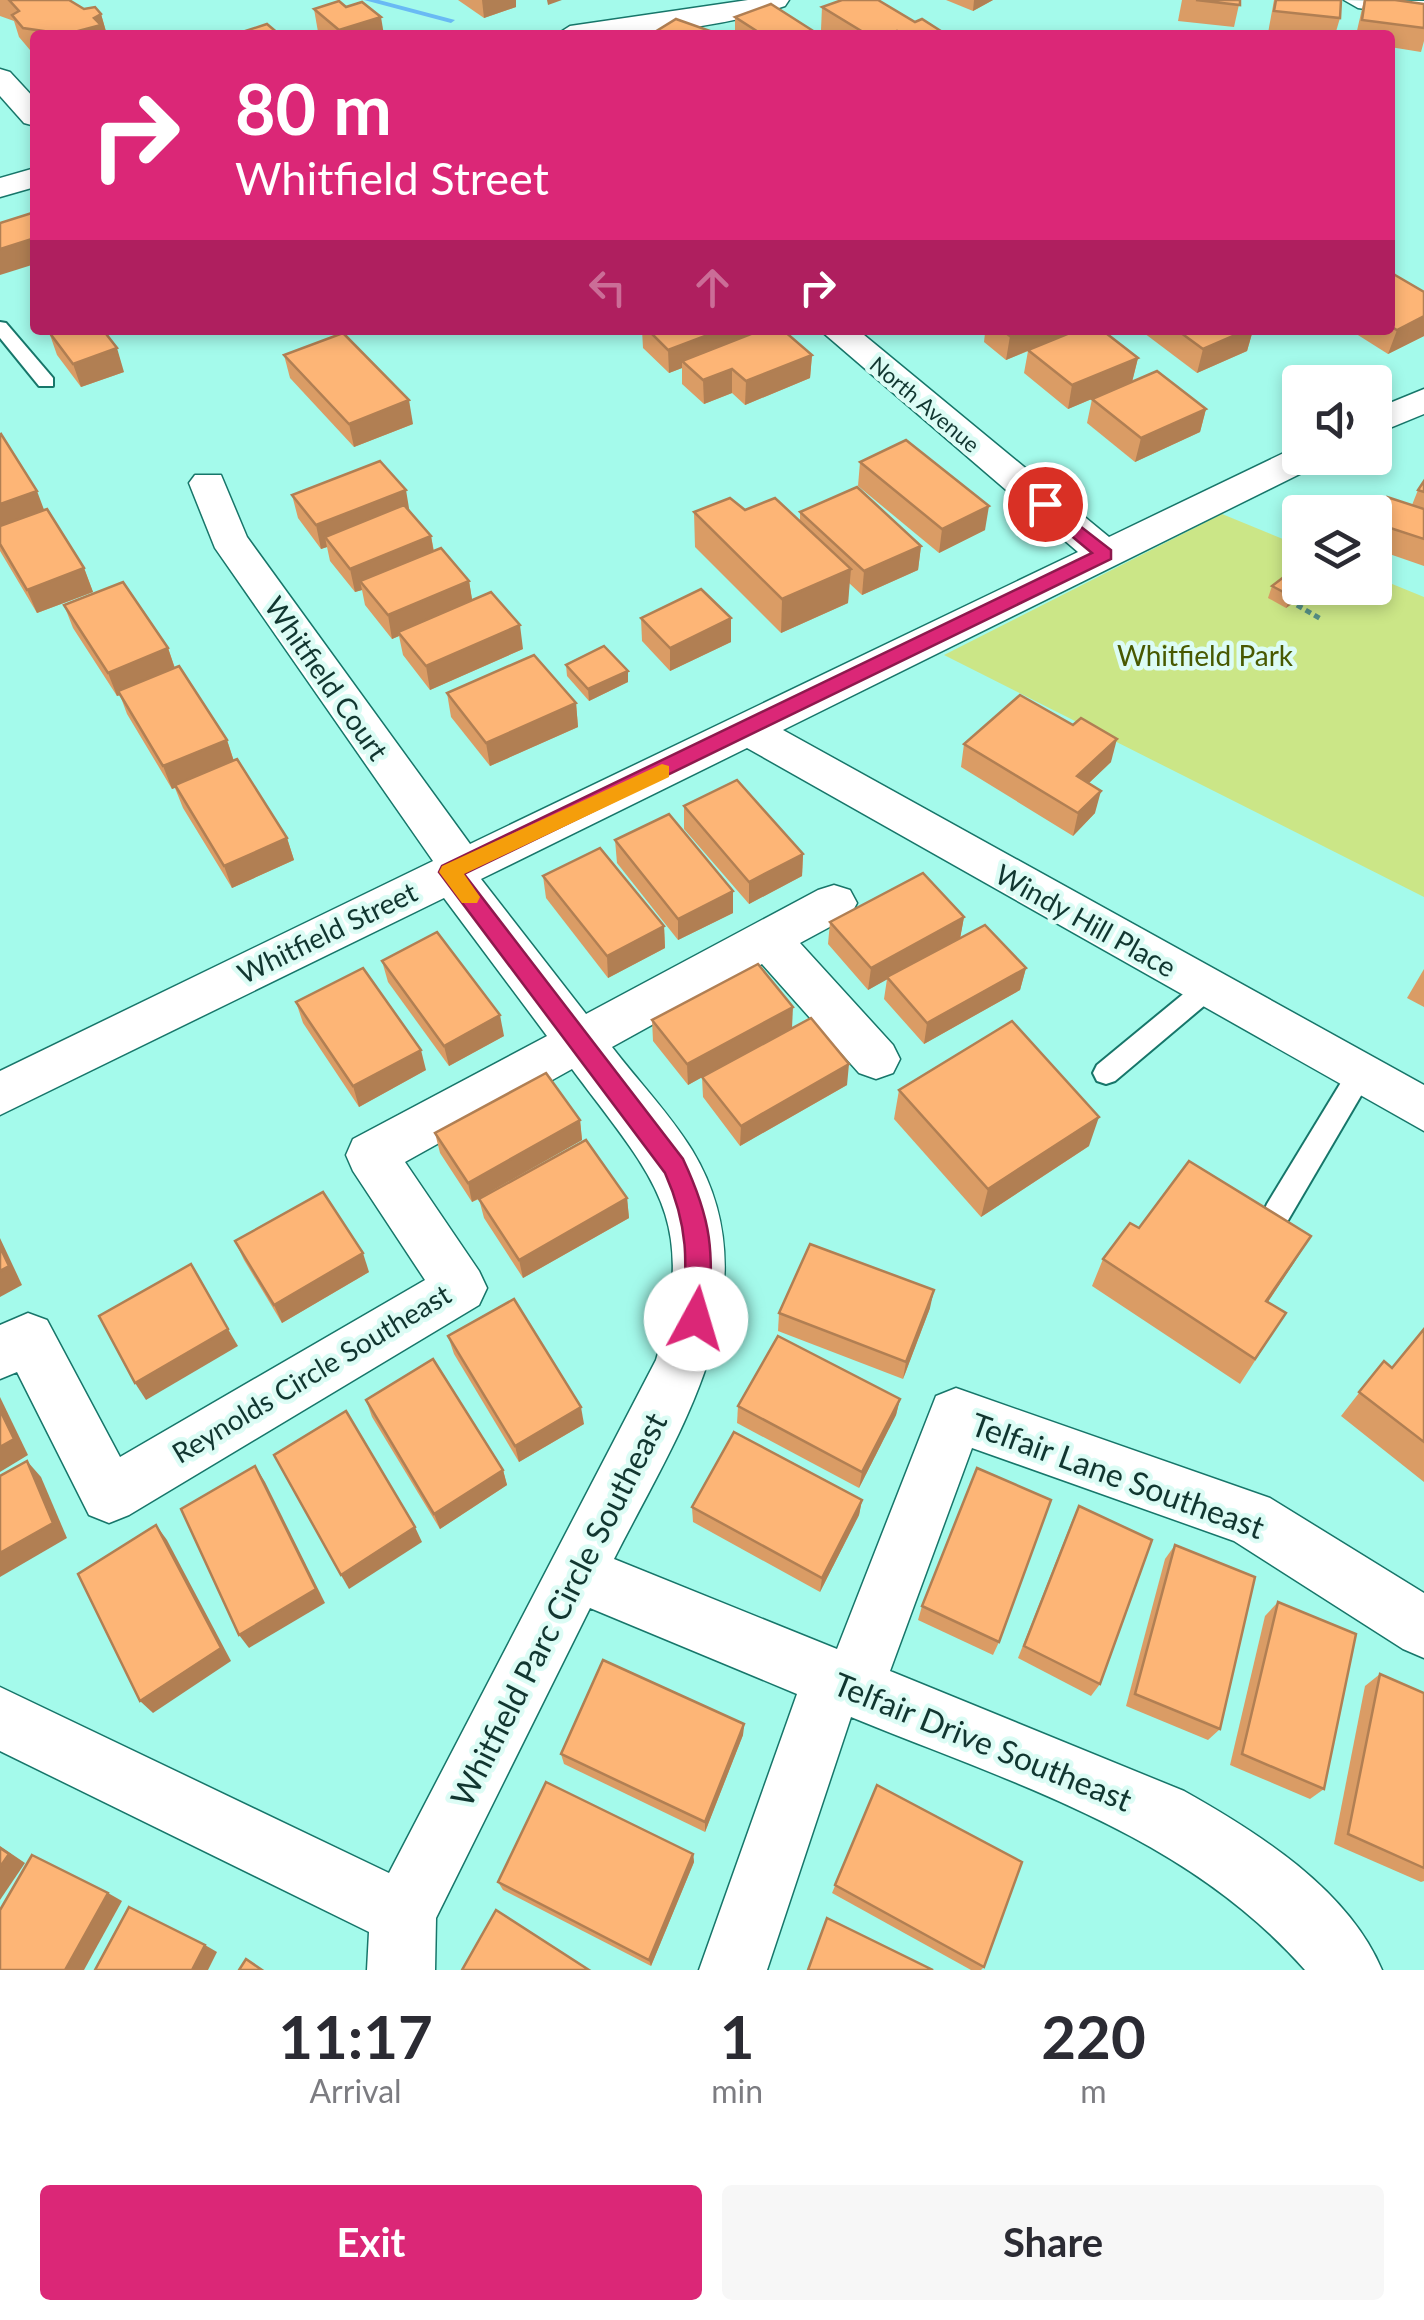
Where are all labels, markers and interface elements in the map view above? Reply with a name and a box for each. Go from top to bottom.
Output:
text: 80 m [235,66,392,150]
icon: right [70,70,200,200]
text: Whitfield Street [235,151,549,205]
icon: left [580,260,635,315]
icon: ahead [685,260,740,315]
icon: right [790,260,845,315]
street label: North Avenue [865,350,985,458]
map controls [1282,365,1392,605]
button: sound [1282,365,1392,475]
pin [1003,462,1088,547]
icon: arrive [1018,477,1073,532]
button: layers [1282,495,1392,605]
street label: Whitfield Court [258,590,396,766]
park label: Whitfield Park [1117,638,1294,672]
street label: Windy Hill Place [990,856,1182,984]
street label: Whitfield Street [232,874,422,990]
position arrow [644,1267,748,1371]
street label: Reynolds Circle Southeast [166,1276,456,1470]
street label: Telfair Lane Southeast [966,1404,1270,1546]
street label: Whitfield Parc Circle Southeast [442,1405,675,1812]
street label: Telfair Drive Southeast [828,1663,1138,1819]
text: 11:17 [278,2000,433,2072]
text: 1 [720,2000,755,2072]
text: 220 [1041,2000,1146,2072]
text: Arrival [309,2071,402,2110]
text: min [711,2071,763,2110]
text: m [1080,2071,1107,2110]
button: Exit [40,2185,702,2300]
button: Share [722,2185,1384,2300]

